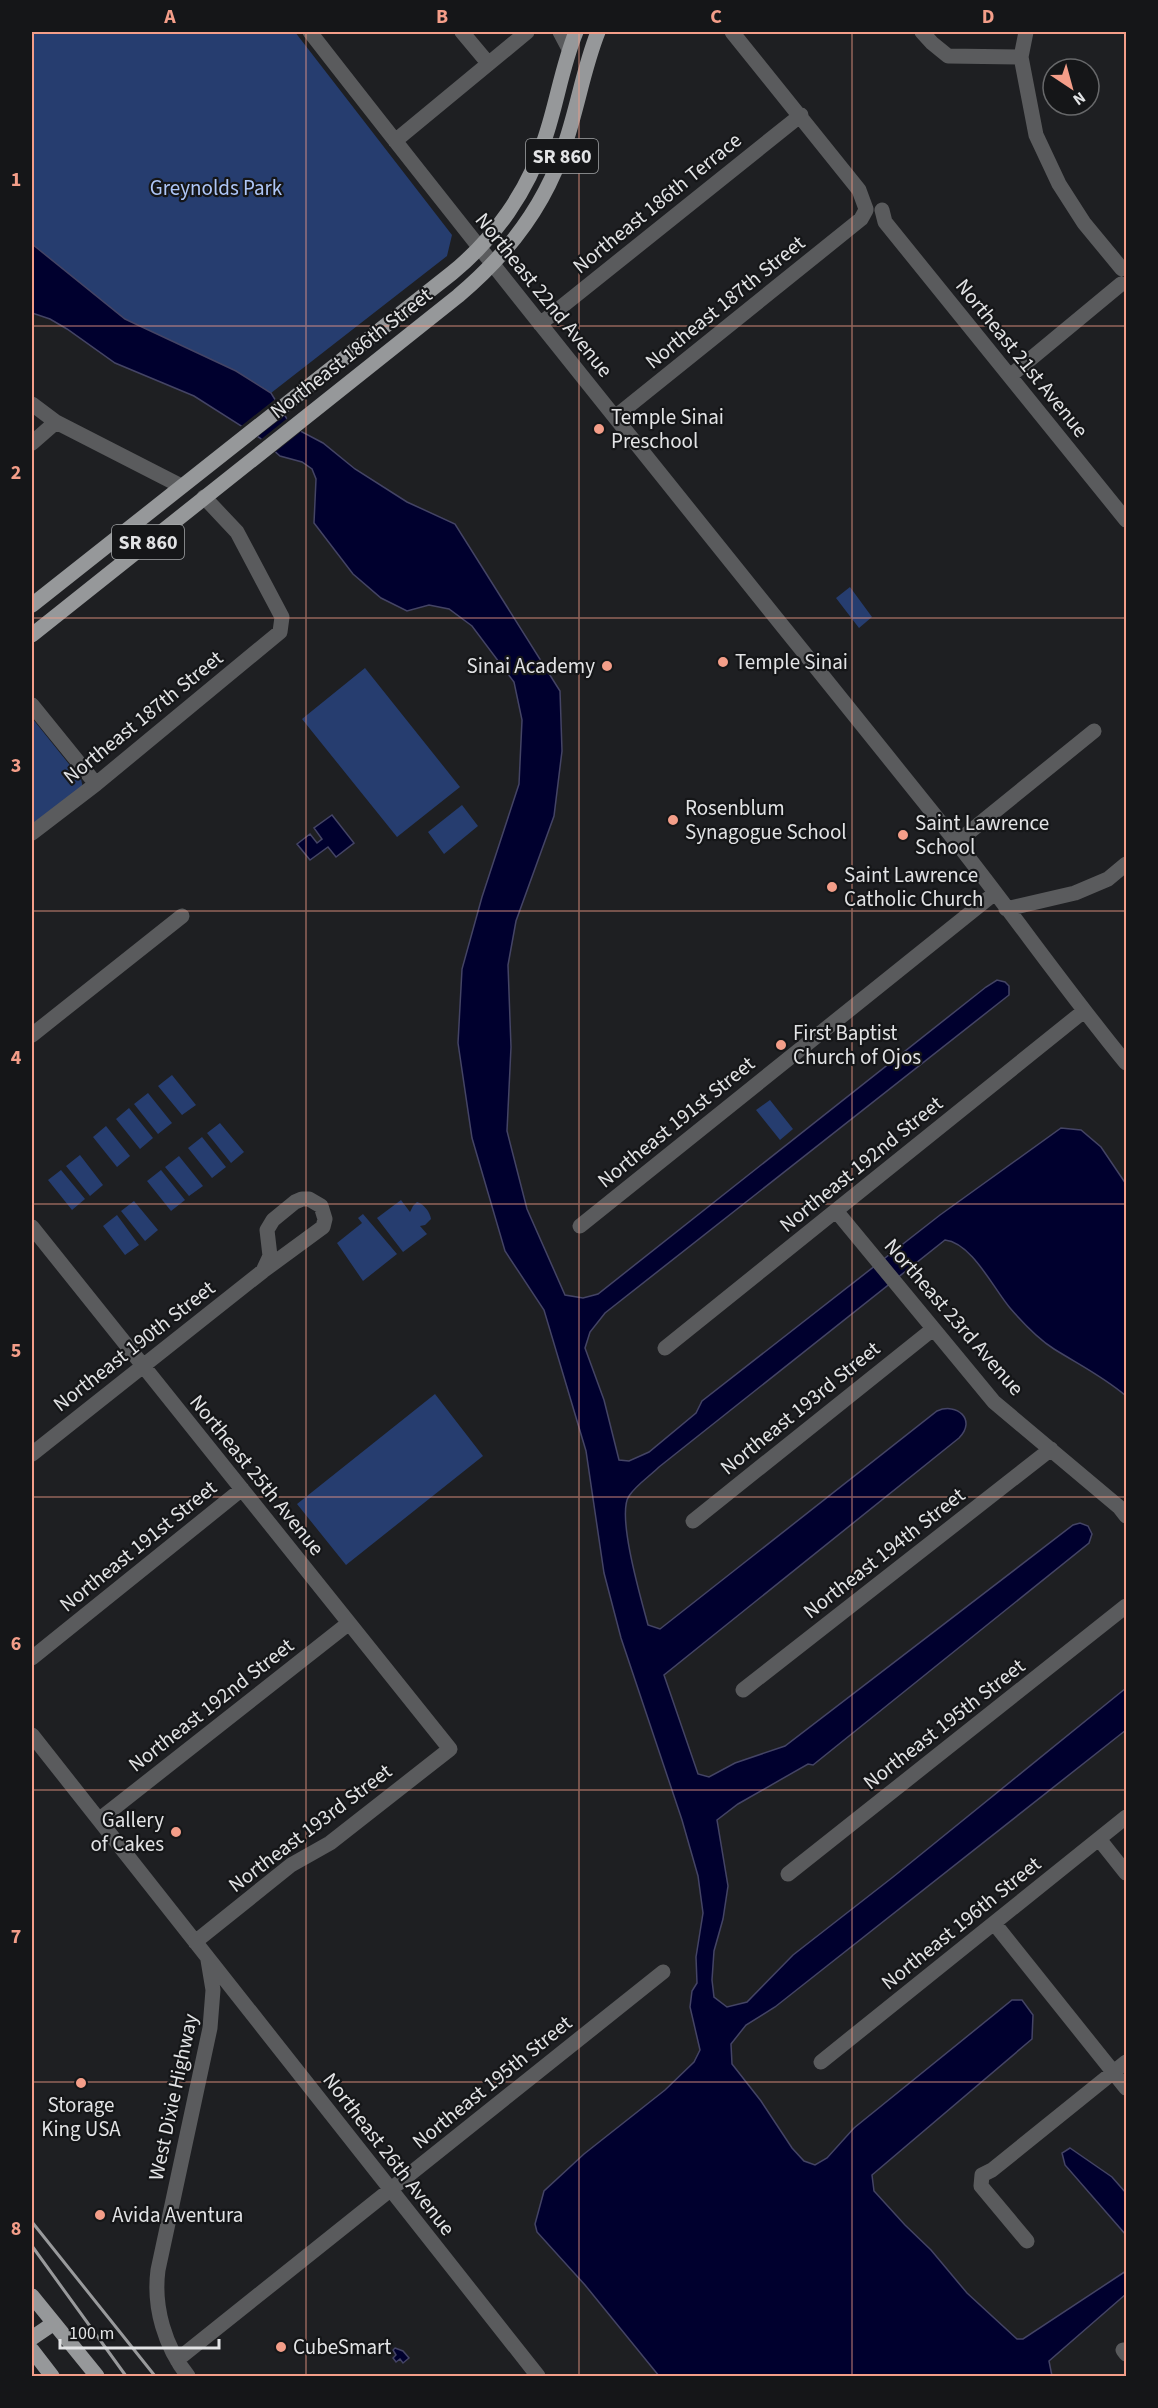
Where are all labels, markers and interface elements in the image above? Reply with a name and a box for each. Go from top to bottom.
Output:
text: A [163,3,176,31]
text: B [436,3,448,31]
text: C [710,3,722,31]
text: D [982,3,994,31]
north arrow [1041,57,1101,117]
text: N [1068,86,1090,110]
street label: Northeast 186th Terrace [566,125,748,281]
road number: SR 860 [526,139,598,173]
text: 1 [11,166,21,194]
park label: Greynolds Park [150,173,283,203]
street label: Northeast 22nd Avenue [468,206,620,384]
street label: Northeast 187th Street [639,228,811,376]
street label: Northeast 21st Avenue [949,272,1095,444]
street label: Northeast 186th Street [264,280,438,426]
place label: Temple Sinai Preschool [611,402,724,456]
marker: Temple Sinai Preschool [592,422,606,436]
text: 2 [11,459,21,487]
road number: SR 860 [112,525,184,559]
street label: Northeast 187th Street [57,643,229,791]
place label: Temple Sinai [735,647,848,677]
place label: Sinai Academy [467,651,595,681]
marker: Temple Sinai [716,655,730,669]
marker: Sinai Academy [600,659,614,673]
text: 3 [11,752,21,780]
place label: Rosenblum Synagogue School [685,793,847,847]
place label: Saint Lawrence School [915,808,1049,862]
marker: Rosenblum Synagogue School [666,813,680,827]
marker: Saint Lawrence School [896,828,910,842]
place label: Saint Lawrence Catholic Church [844,860,983,914]
marker: Saint Lawrence Catholic Church [825,880,839,894]
place label: First Baptist Church of Ojos [793,1018,921,1072]
marker: First Baptist Church of Ojos [774,1038,788,1052]
text: 4 [11,1044,22,1072]
street label: Northeast 191st Street [591,1049,761,1195]
street label: Northeast 192nd Street [773,1089,949,1239]
street label: Northeast 23rd Avenue [877,1232,1031,1402]
street label: Northeast 190th Street [47,1273,221,1419]
street label: Northeast 193rd Street [714,1334,886,1482]
text: 5 [11,1337,21,1365]
street label: Northeast 25th Avenue [183,1388,331,1562]
street label: Northeast 191st Street [53,1473,223,1619]
street label: Northeast 194th Street [797,1480,971,1626]
text: 6 [11,1630,21,1658]
street label: Northeast 192nd Street [122,1631,300,1779]
street label: Northeast 195th Street [857,1651,1031,1797]
street label: Northeast 193rd Street [222,1756,398,1900]
place label: Gallery of Cakes [91,1805,164,1859]
marker: Gallery of Cakes [169,1825,183,1839]
street label: Northeast 196th Street [875,1849,1047,1997]
text: 7 [11,1923,21,1951]
street label: Northeast 195th Street [406,2008,578,2156]
street label: West Dixie Highway [141,2011,205,2183]
street label: Northeast 26th Avenue [316,2066,462,2242]
marker: Storage King USA [74,2076,88,2090]
place label: Storage King USA [41,2090,121,2144]
place label: Avida Aventura [112,2200,243,2230]
marker: Avida Aventura [93,2208,107,2222]
text: 8 [11,2215,21,2243]
scale bar [60,2312,219,2350]
text: 100 m [69,2321,114,2346]
place label: CubeSmart [293,2332,391,2362]
marker: CubeSmart [274,2340,288,2354]

